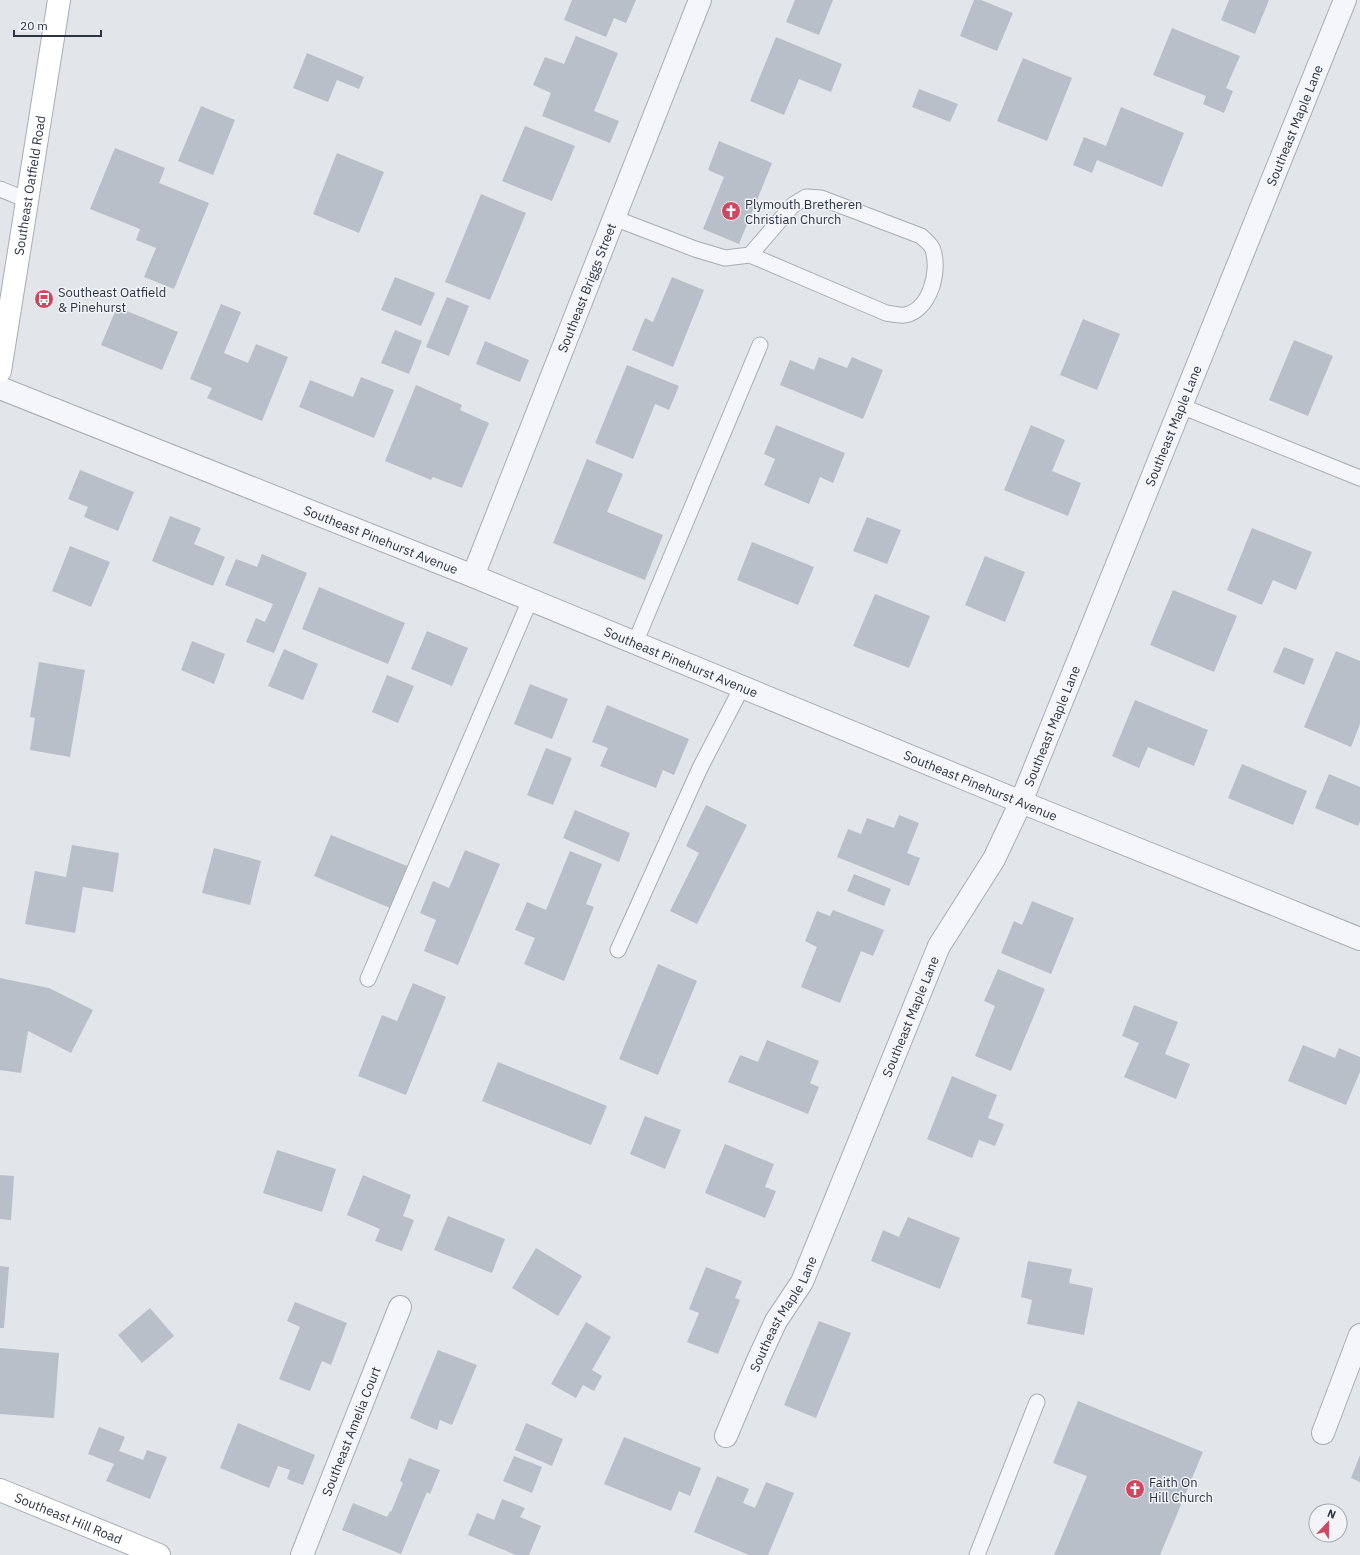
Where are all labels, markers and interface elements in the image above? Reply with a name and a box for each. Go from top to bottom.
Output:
scale bar [14,12,101,38]
text: 20 m [20,18,48,33]
street label: Southeast Maple Lane [1263,62,1327,188]
street label: Southeast Oatfield Road [11,114,50,257]
place label: Plymouth Bretheren Christian Church [745,196,862,228]
church icon: Plymouth Bretheren Christian Church [720,200,742,222]
street label: Southeast Briggs Street [554,221,620,355]
place label: Southeast Oatfield & Pinehurst [58,284,166,316]
bus stop icon: Southeast Oatfield & Pinehurst [33,288,55,310]
street label: Southeast Maple Lane [1141,363,1206,489]
street label: Southeast Pinehurst Avenue [301,502,461,578]
street label: Southeast Pinehurst Avenue [601,623,760,702]
street label: Southeast Maple Lane [1020,663,1084,789]
street label: Southeast Pinehurst Avenue [901,747,1060,825]
street label: Southeast Maple Lane [878,954,943,1080]
street label: Southeast Maple Lane [746,1254,821,1375]
street label: Southeast Amelia Court [318,1364,385,1499]
place label: Faith On Hill Church [1149,1474,1213,1506]
church icon: Faith On Hill Church [1124,1478,1146,1500]
street label: Southeast Hill Road [12,1489,125,1548]
north arrow [1308,1503,1348,1543]
text: N [1325,1506,1338,1522]

